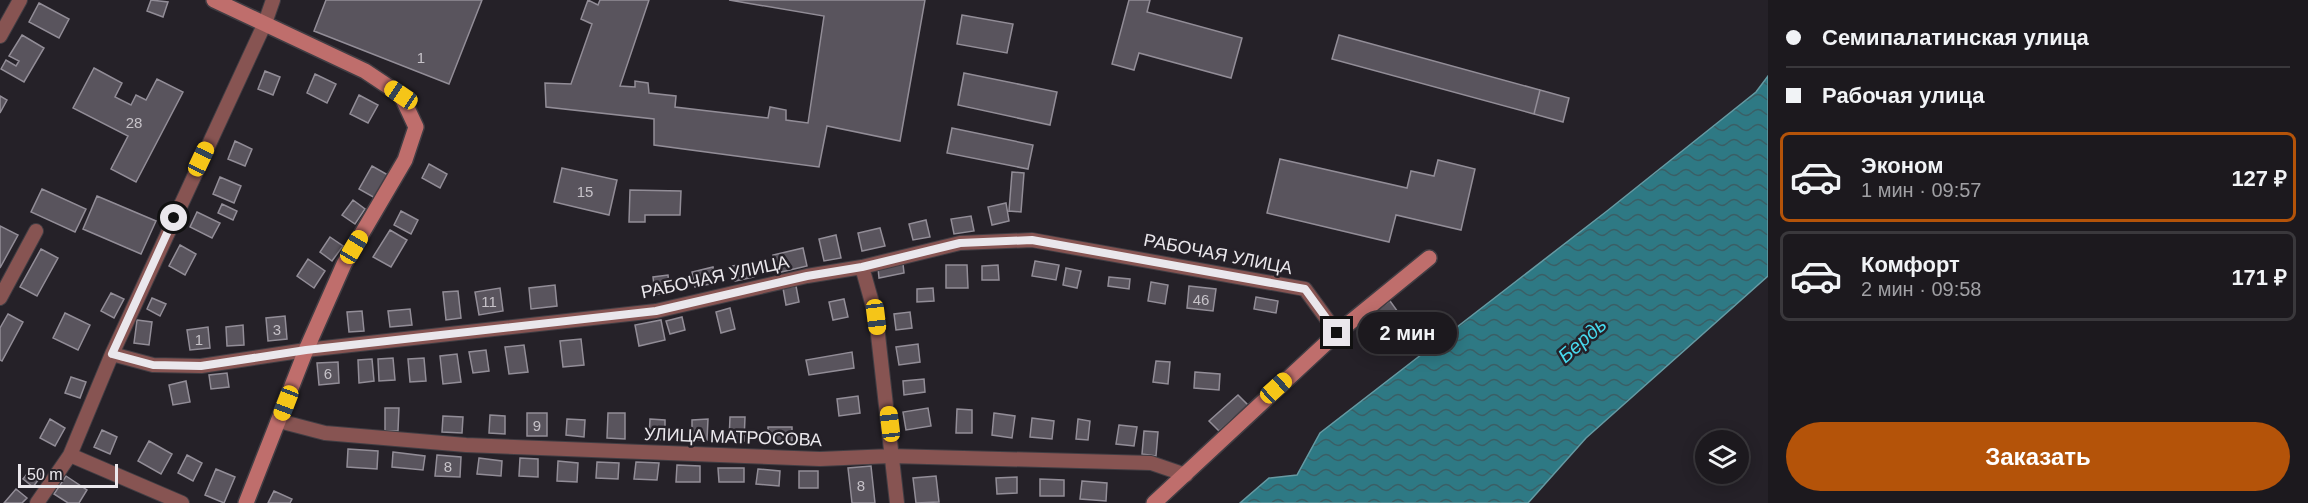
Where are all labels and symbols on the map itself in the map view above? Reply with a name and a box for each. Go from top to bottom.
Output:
house number: 1 [417,49,425,66]
car [381,77,421,113]
house number: 28 [126,114,142,131]
car [185,139,217,179]
house number: 15 [577,183,593,200]
route start [160,204,187,231]
car [337,227,371,267]
street label: РАБОЧАЯ УЛИЦА [1142,230,1294,278]
street label: РАБОЧАЯ УЛИЦА [639,252,791,302]
house number: 46 [1193,291,1209,308]
house number: 11 [481,293,497,310]
car [865,298,887,336]
callout: 2 мин [1358,312,1457,354]
water label: Бердь [1553,313,1611,367]
route end [1323,319,1350,346]
house number: 3 [273,321,281,338]
house number: 1 [195,331,203,348]
house number: 6 [324,365,332,382]
car [1257,369,1295,407]
car [271,383,301,423]
car [879,405,901,443]
house number: 9 [533,417,541,434]
street label: УЛИЦА МАТРОСОВА [644,424,822,450]
house number: 8 [444,458,452,475]
scale bar [18,461,118,488]
house number: 8 [857,477,865,494]

